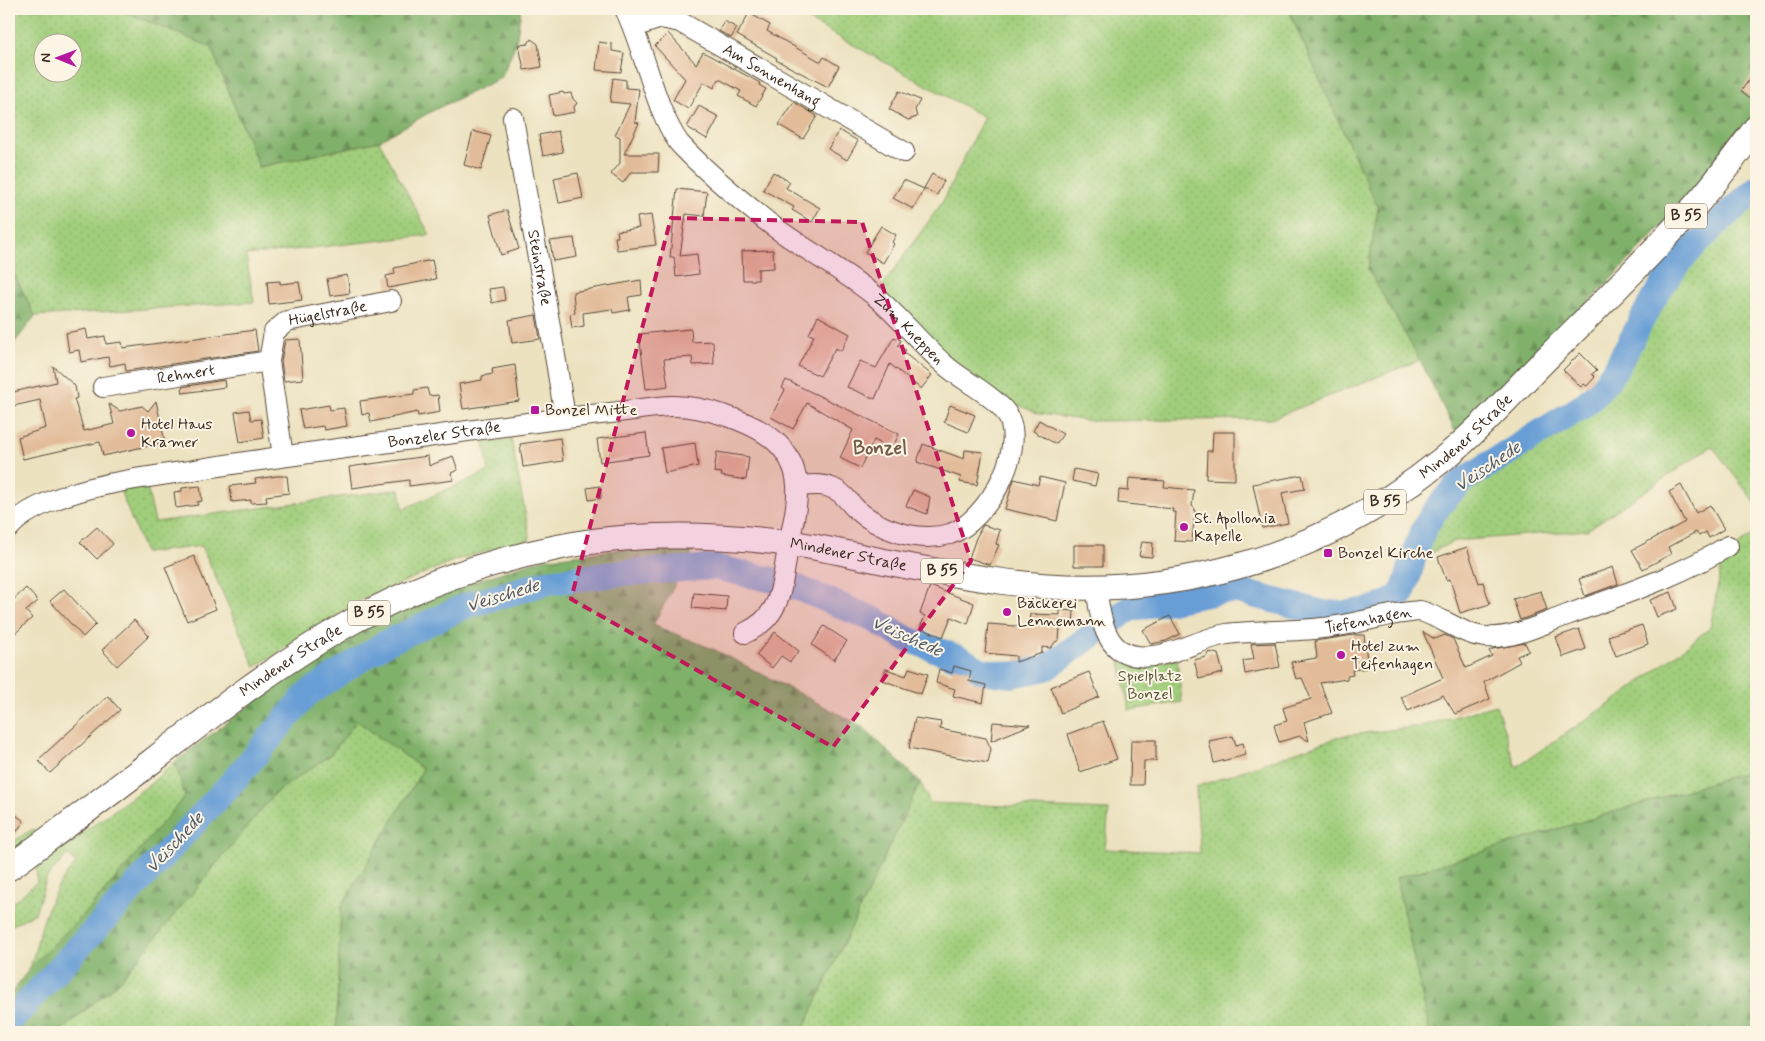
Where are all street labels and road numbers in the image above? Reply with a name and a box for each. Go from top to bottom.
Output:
street label: Am Sonnenhang [719,39,825,113]
road number: B 55 [1665,204,1707,228]
street label: Steinstraße [523,228,557,307]
street label: Zum Kneppen [868,288,949,369]
street label: Hügelstraße [287,295,369,331]
street label: Rehnert [156,359,216,389]
street label: Mindener Straße [1415,389,1517,484]
street label: Bonzeler Straße [387,416,502,453]
road number: B 55 [1364,490,1406,514]
street label: Mindener Straße [789,533,909,576]
road number: B 55 [921,558,963,584]
road number: B 55 [348,600,390,626]
street label: Tiefenhagen [1323,601,1414,638]
street label: Mindener Straße [235,619,346,702]

